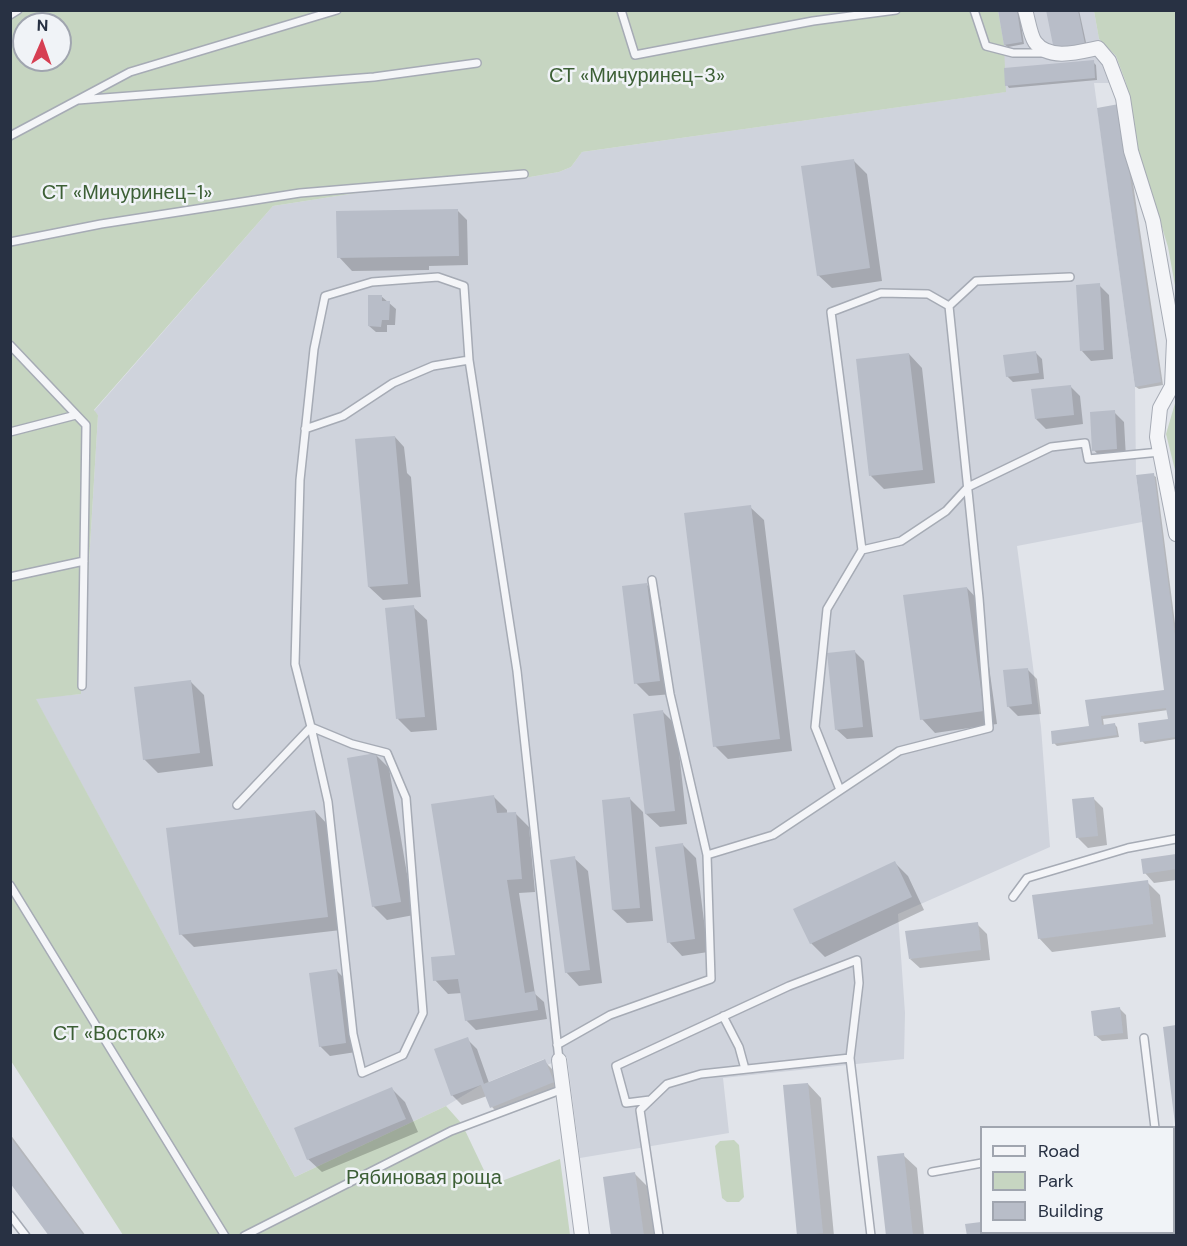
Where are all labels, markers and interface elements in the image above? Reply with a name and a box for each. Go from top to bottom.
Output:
north arrow [12,12,72,72]
text: N [36,15,49,36]
park label: СТ «Мичуринец-3» [549,65,725,89]
park label: СТ «Мичуринец-1» [42,182,212,206]
park label: СТ «Восток» [53,1023,165,1047]
legend [980,1126,1175,1234]
text: Road [1038,1139,1080,1163]
park label: Рябиновая роща [346,1167,502,1191]
text: Park [1038,1169,1074,1193]
text: Building [1038,1199,1103,1223]

